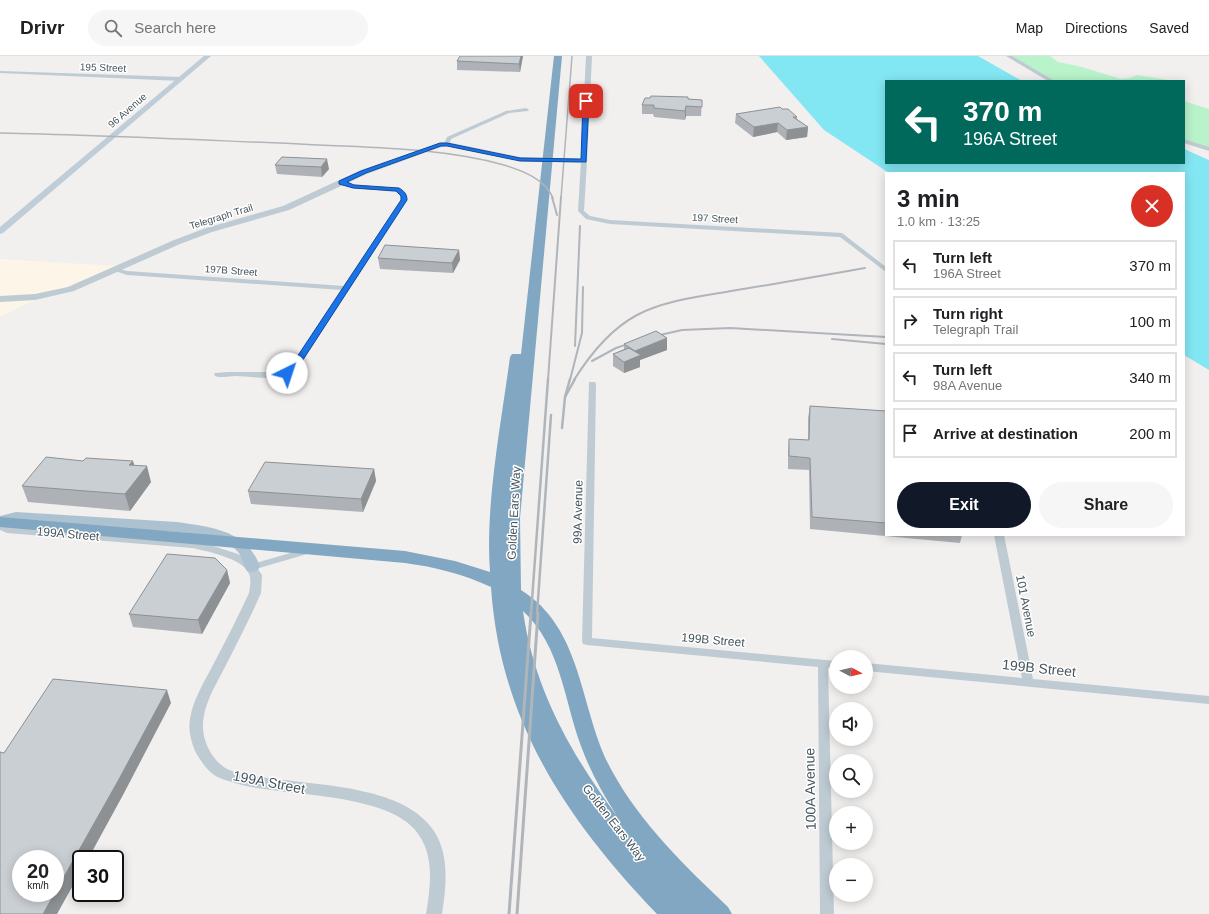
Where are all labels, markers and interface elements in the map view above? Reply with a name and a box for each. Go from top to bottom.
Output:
search box [88,10,368,46]
text: Drivr [20,17,64,38]
icon: search [102,17,124,39]
text: Search here [134,19,216,36]
text: Map [1016,20,1043,36]
text: Directions [1065,20,1127,36]
text: Saved [1149,20,1189,36]
street label: 195 Street [80,61,126,74]
pin [569,84,603,118]
street label: 96 Avenue [106,90,149,130]
icon: arrive [575,90,597,112]
icon: left [897,96,949,148]
text: 370 m [963,96,1042,127]
text: 196A Street [963,129,1057,149]
text: 3 min [897,185,960,212]
button: close [1131,185,1173,227]
street label: Telegraph Trail [188,202,254,231]
street label: 197 Street [692,212,739,225]
text: 1.0 km · 13:25 [897,214,980,229]
text: Turn left [933,249,992,266]
icon: left [899,254,921,276]
text: 370 m [1129,257,1171,274]
street label: 197B Street [204,263,258,278]
text: 196A Street [933,266,1001,281]
text: Turn right [933,305,1003,322]
icon: right [899,310,921,332]
text: 100 m [1129,313,1171,330]
text: Telegraph Trail [933,322,1018,337]
position arrow [266,352,308,394]
text: Turn left [933,361,992,378]
icon: left [899,366,921,388]
text: 340 m [1129,369,1171,386]
text: 98A Avenue [933,378,1002,393]
icon: arrive [899,422,921,444]
text: Arrive at destination [933,425,1078,442]
text: 200 m [1129,425,1171,442]
street label: Golden Ears Way [505,466,523,560]
street label: 99A Avenue [570,480,586,544]
button: Exit [897,482,1031,528]
button: Share [1039,482,1173,528]
street label: 199A Street [36,524,101,544]
street label: 101 Avenue [1013,574,1039,639]
street label: 199B Street [681,630,746,650]
north arrow [829,650,873,694]
map controls [829,650,873,902]
street label: 199B Street [1001,656,1077,680]
button: sound [829,702,873,746]
street label: 100A Avenue [801,748,819,830]
button: search [829,754,873,798]
street label: 199A Street [232,767,307,797]
street label: Golden Ears Way [580,782,648,864]
button: + [829,806,873,850]
speed limit sign: 30 [72,850,124,902]
button: − [829,858,873,902]
text: 20 [27,860,49,882]
text: km/h [27,880,49,891]

